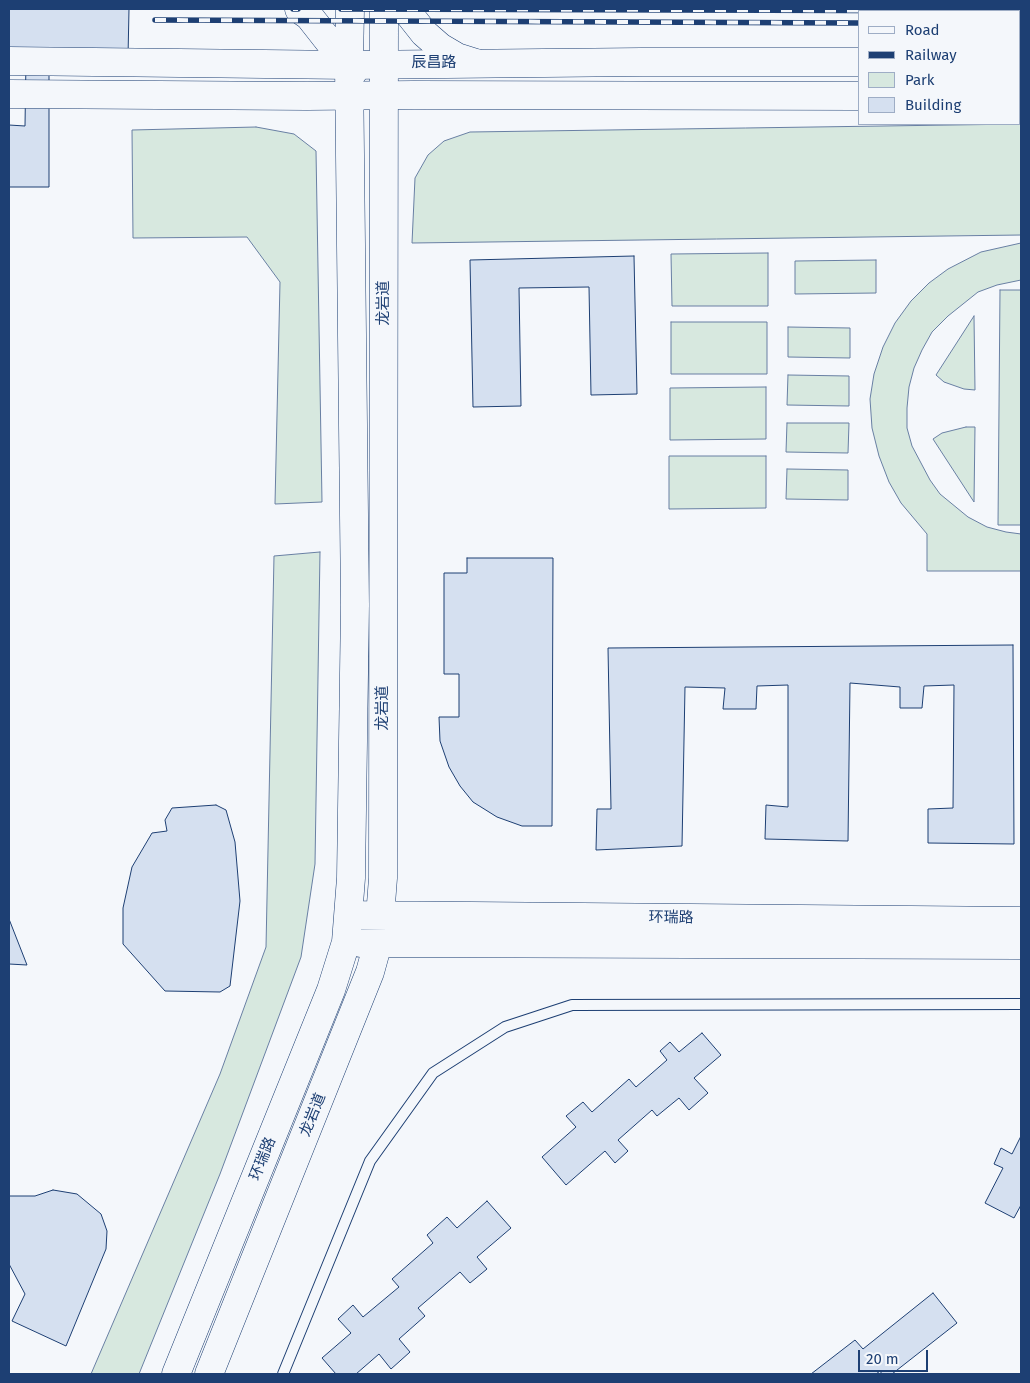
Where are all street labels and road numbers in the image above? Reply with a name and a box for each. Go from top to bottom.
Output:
street label: 辰昌路 [412,54,456,72]
street label: 龙岩道 [375,281,393,325]
street label: 龙岩道 [374,686,392,730]
street label: 环瑞路 [648,909,694,927]
street label: 龙岩道 [296,1091,330,1139]
street label: 环瑞路 [246,1135,280,1183]

